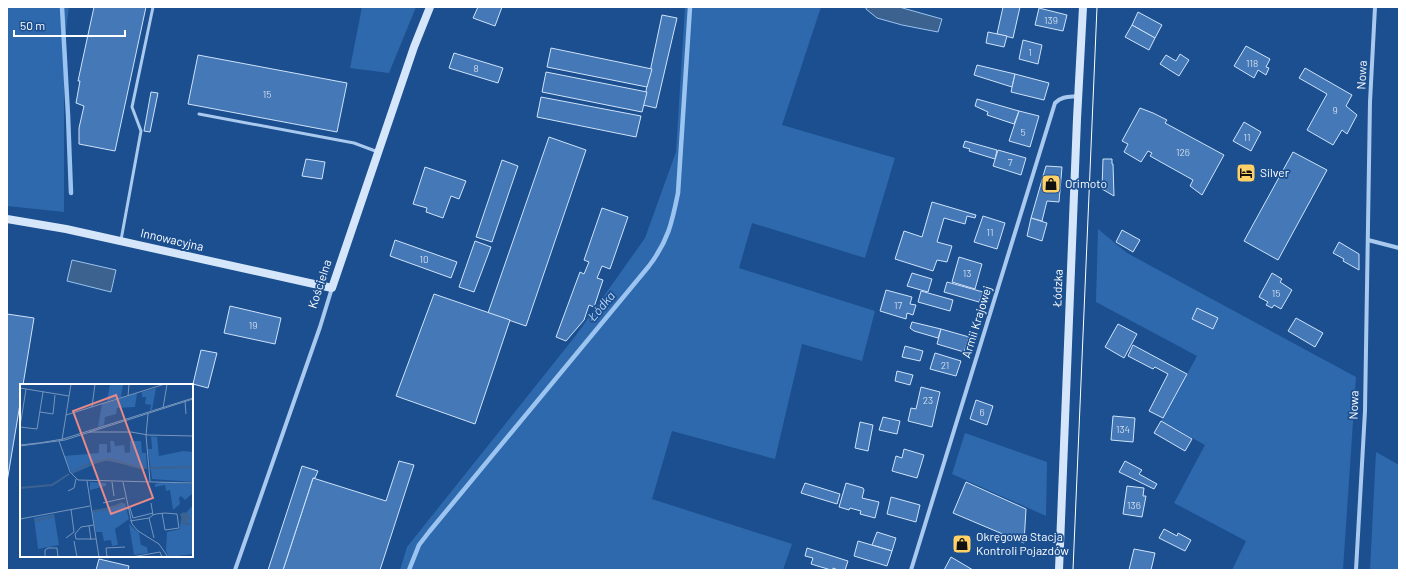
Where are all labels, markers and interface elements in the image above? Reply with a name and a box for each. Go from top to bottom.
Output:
scale bar [14,12,125,38]
house number: 139 [1044,14,1058,26]
text: 50 m [20,18,45,32]
house number: 1 [1028,46,1032,58]
house number: 118 [1246,57,1258,69]
street label: Nowa [1353,60,1369,90]
house number: 8 [473,62,479,74]
house number: 15 [263,88,271,100]
house number: 9 [1332,104,1338,116]
house number: 5 [1020,126,1026,138]
house number: 11 [1243,131,1251,143]
house number: 126 [1176,146,1190,158]
house number: 7 [1008,156,1013,168]
hotel icon: Silver [1235,162,1257,184]
place label: Silver [1260,165,1290,179]
shop icon: Orimoto [1040,173,1062,195]
place label: Orimoto [1065,176,1107,190]
street label: Innowacyjna [139,225,205,253]
house number: 11 [986,226,994,238]
house number: 10 [419,253,429,265]
street label: Kościelna [305,257,334,310]
house number: 13 [963,267,971,279]
street label: Łódzka [1049,269,1065,308]
street label: Armii Krajowej [958,284,994,360]
house number: 15 [1272,287,1280,299]
water label: Łódka [583,288,618,325]
house number: 17 [894,299,902,311]
house number: 19 [249,319,257,331]
house number: 21 [941,359,949,371]
inset map [20,384,193,557]
street label: Nowa [1345,390,1361,420]
house number: 23 [923,394,933,406]
house number: 6 [979,406,985,418]
house number: 134 [1116,423,1130,435]
house number: 136 [1127,499,1141,511]
place label: Okręgowa Stacja Kontroli Pojazdów [976,529,1069,557]
shop icon: Okręgowa Stacja Kontroli Pojazdów [951,533,973,555]

